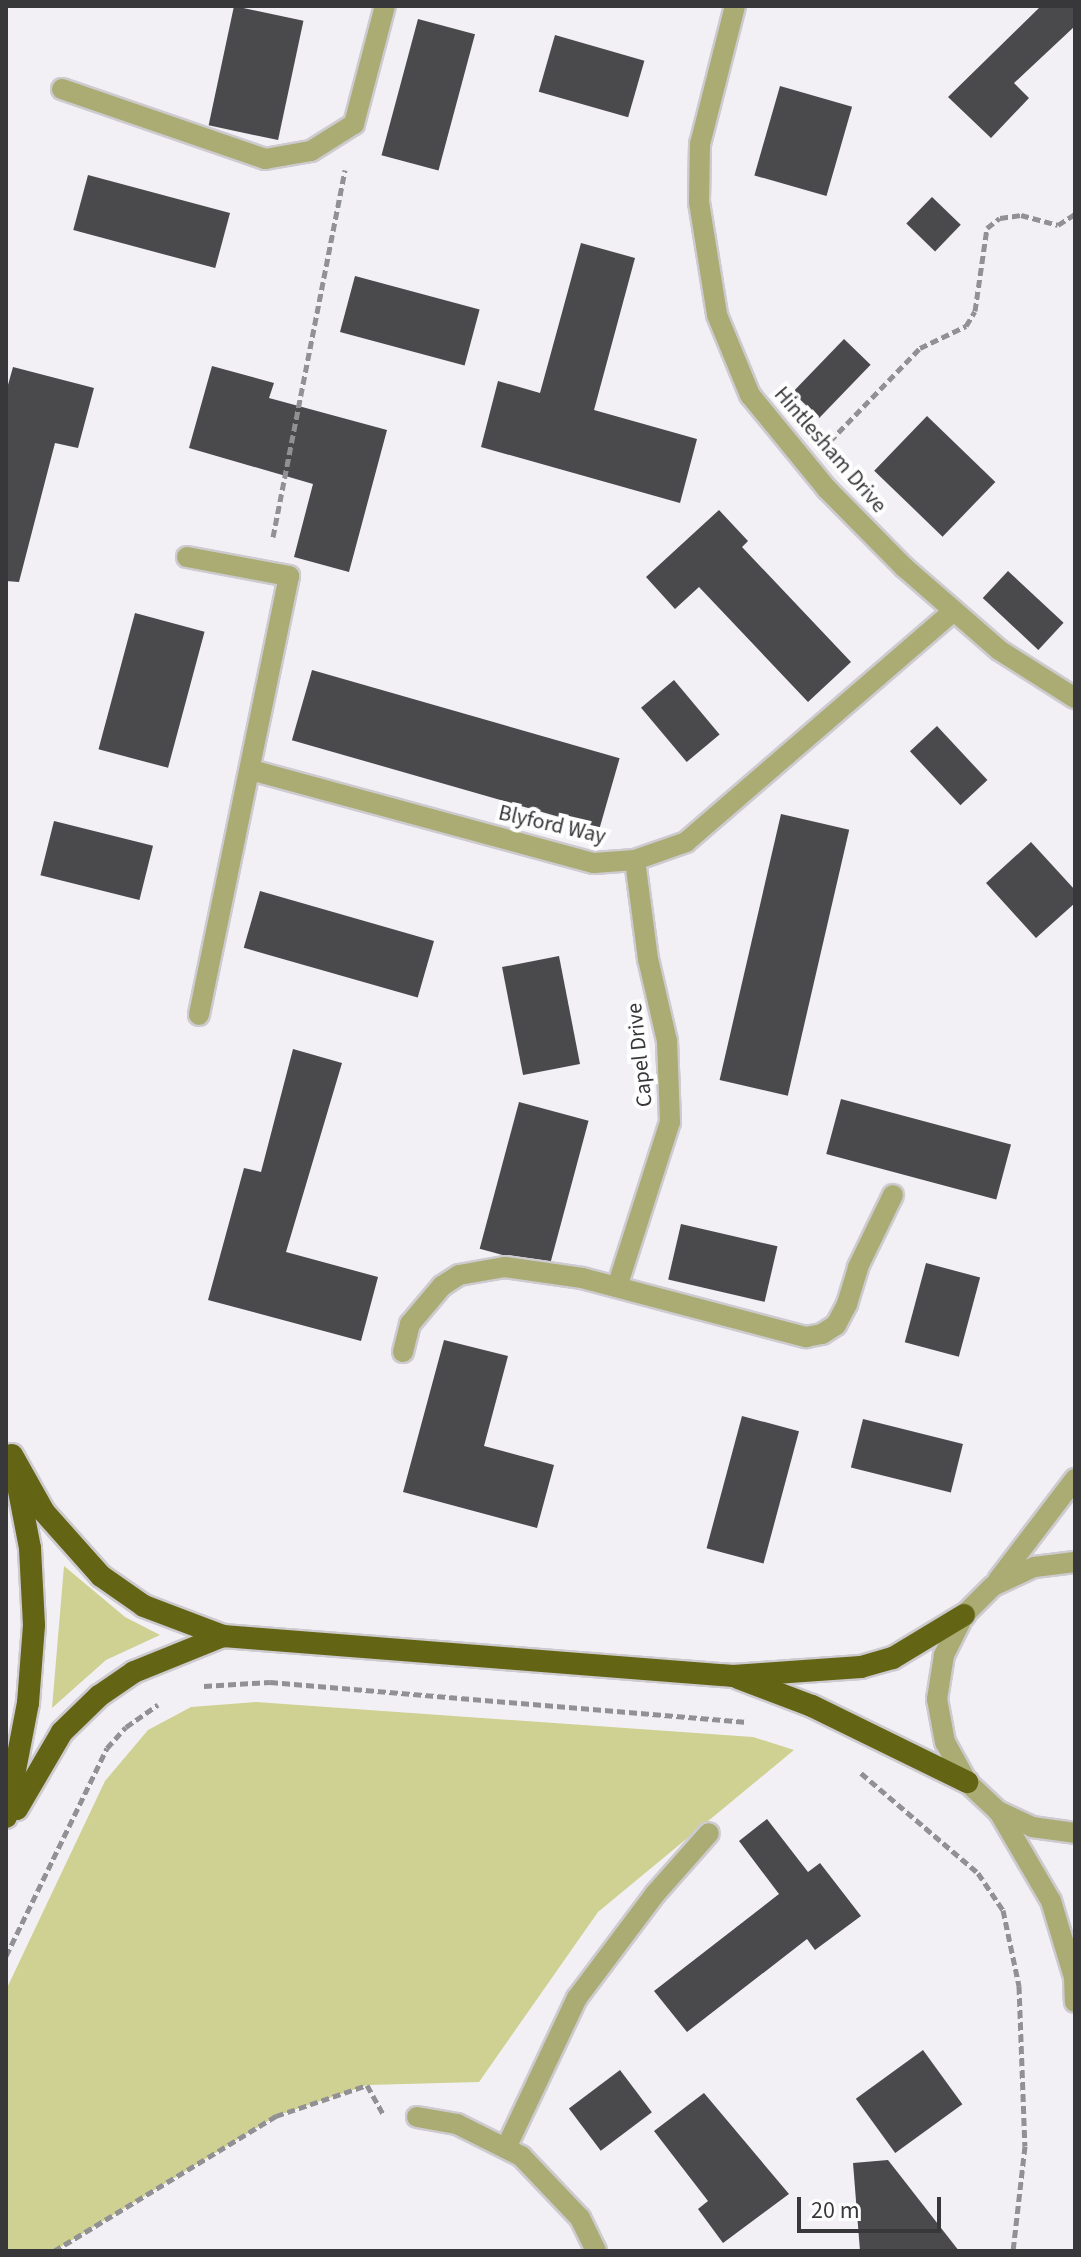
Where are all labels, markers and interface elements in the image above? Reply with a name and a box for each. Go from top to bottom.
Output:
street label: Hintlesham Drive [768,382,892,518]
street label: Blyford Way [496,800,608,850]
street label: Capel Drive [621,1002,659,1108]
scale bar [801,2181,945,2231]
text: 20 m [811,2193,860,2228]

